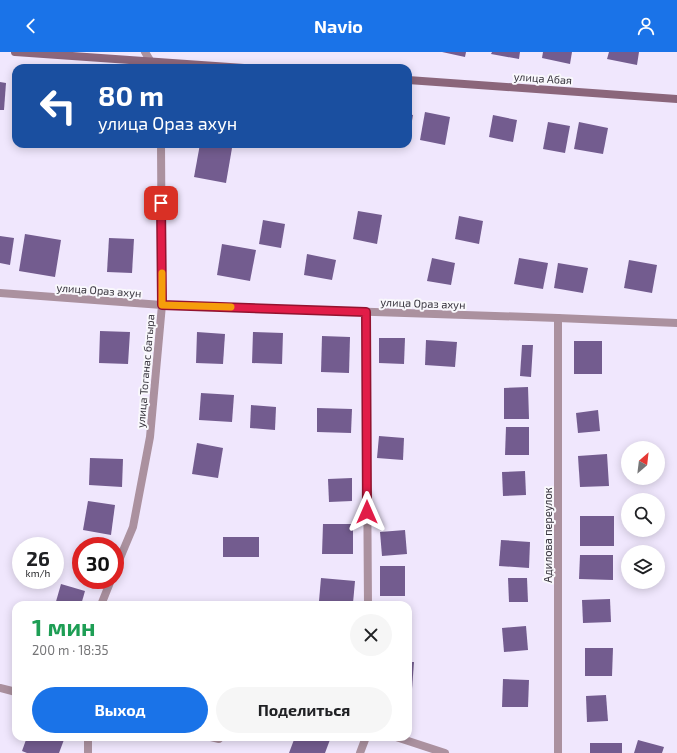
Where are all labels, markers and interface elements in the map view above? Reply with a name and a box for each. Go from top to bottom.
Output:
icon: back [20,15,42,37]
text: Navio [314,15,363,37]
icon: person [635,15,657,37]
street label: улица Абая [513,69,573,88]
text: 80 m [98,78,164,112]
icon: left [32,80,84,132]
text: улица Ораз ахун [98,112,237,134]
pin [144,186,178,220]
icon: arrive [150,192,172,214]
street label: улица Ораз ахун [56,281,142,300]
street label: улица Ораз ахун [380,295,466,312]
street label: улица Тоганас батыра [134,313,157,429]
north arrow [621,441,665,485]
map controls [621,441,665,589]
street label: Адилова переулок [541,487,555,583]
position arrow [346,491,388,533]
button: search [621,493,665,537]
speed limit sign: 30 [72,537,124,589]
button: layers [621,545,665,589]
text: 26 [26,546,50,570]
text: km/h [26,567,50,579]
text: 1 мин [32,612,96,641]
button: close [350,614,392,656]
text: 200 m · 18:35 [32,642,108,658]
button: Выход [32,687,208,733]
button: Поделиться [216,687,392,733]

